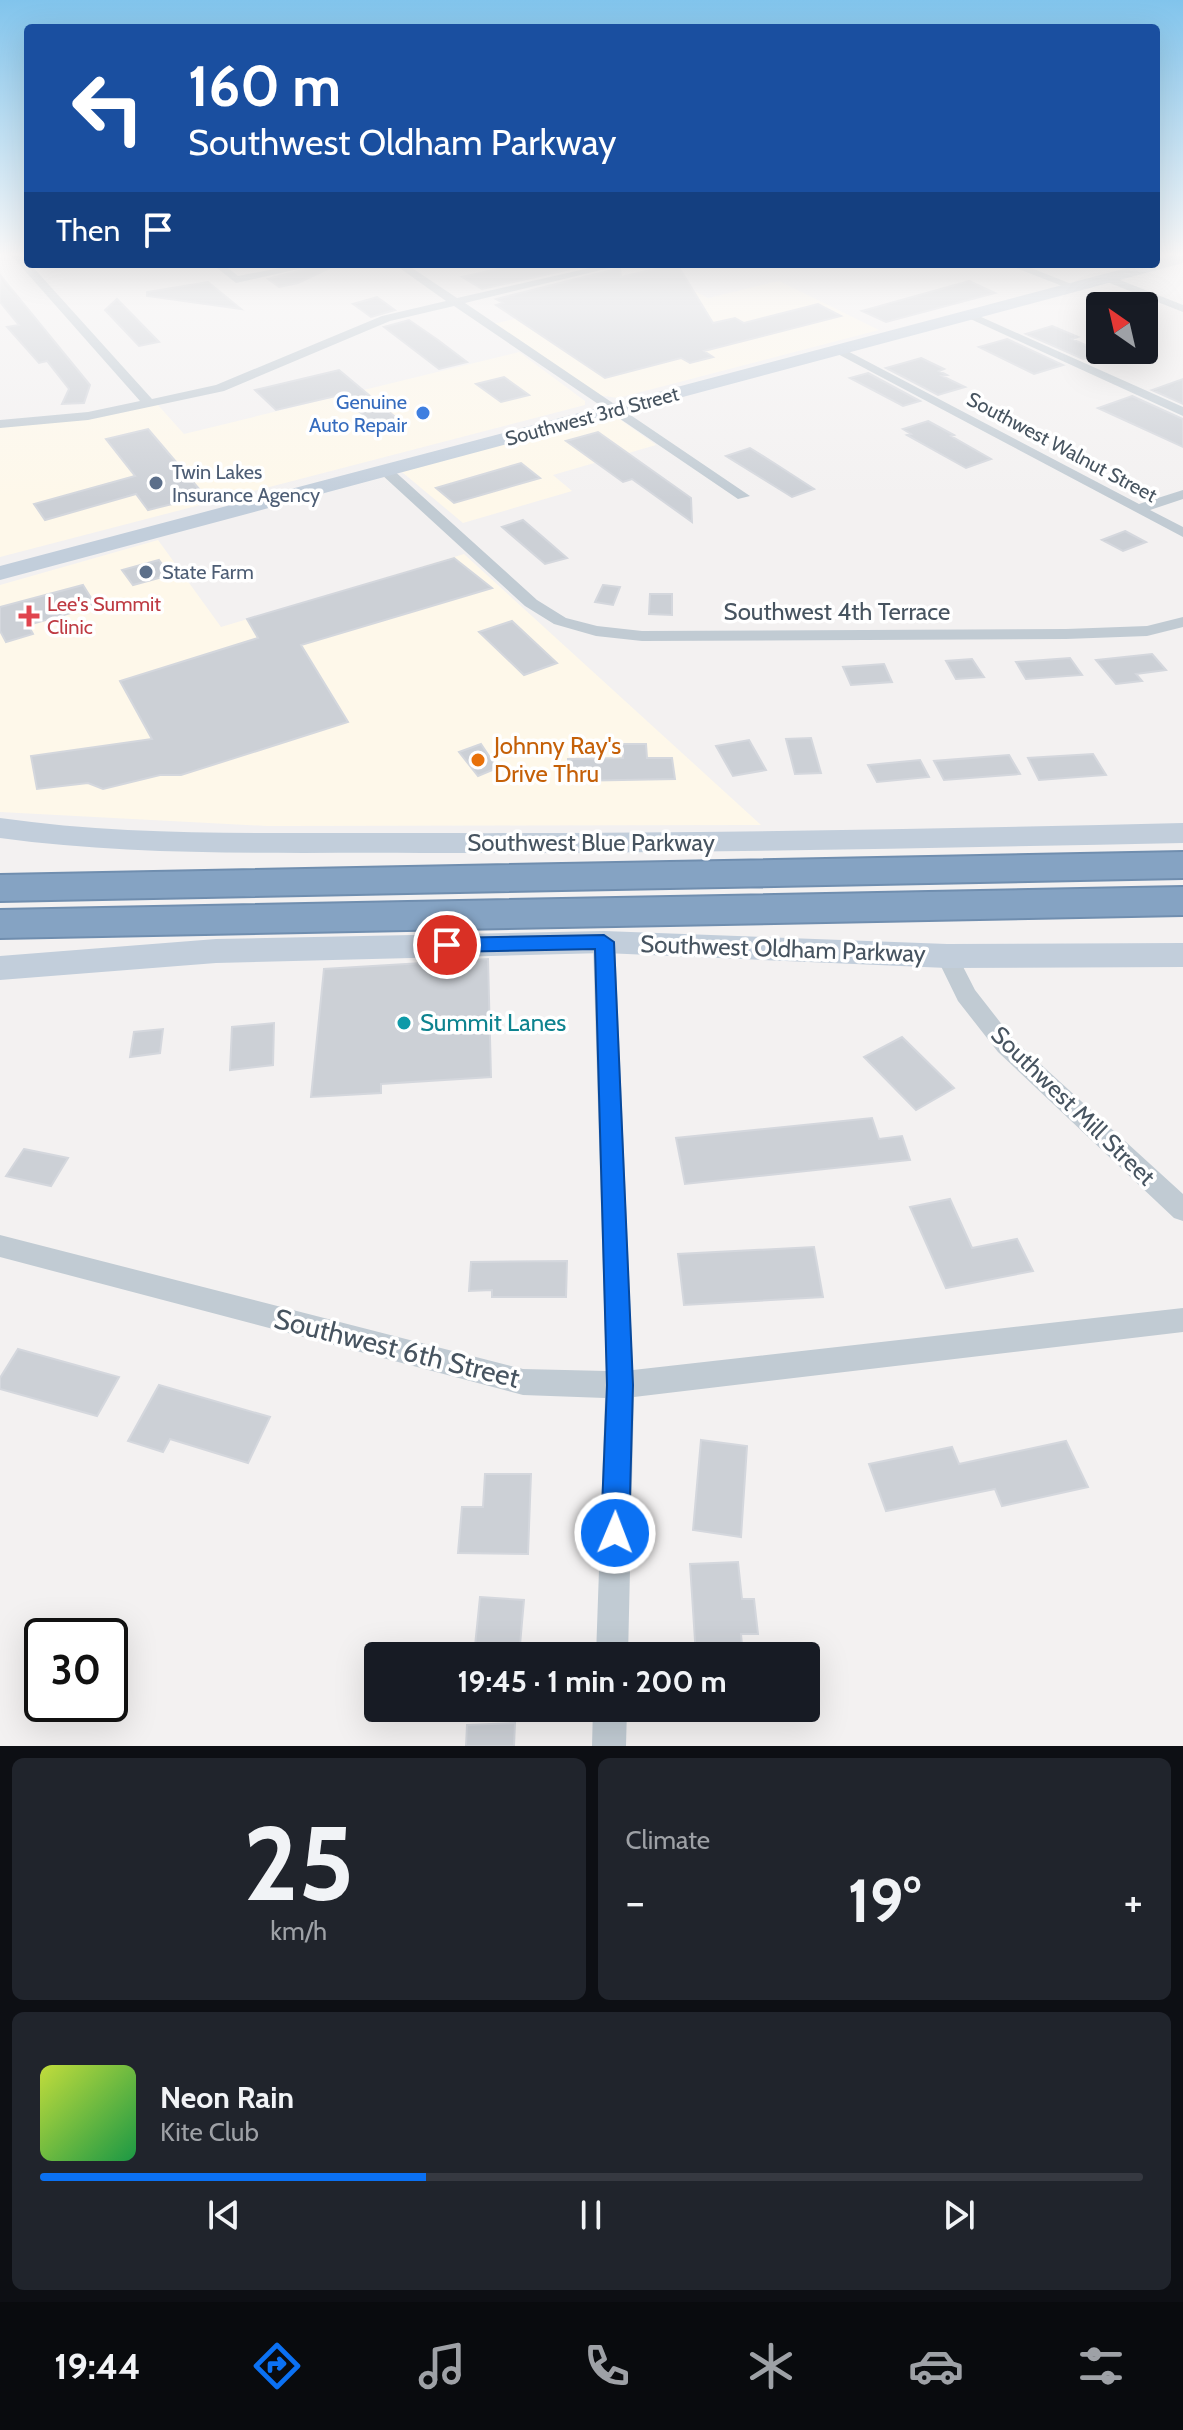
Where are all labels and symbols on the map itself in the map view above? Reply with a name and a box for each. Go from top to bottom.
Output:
north arrow [1086,292,1158,364]
street label: Southwest 3rd Street [503,381,682,451]
street label: Southwest Walnut Street [963,387,1161,507]
place label: Genuine Auto Repair [309,390,408,437]
marker: Genuine Auto Repair [414,404,432,422]
place label: Twin Lakes Insurance Agency [172,460,320,507]
marker: Twin Lakes Insurance Agency [147,474,165,492]
place label: State Farm [162,560,254,584]
marker: State Farm [137,563,155,581]
place label: Lee's Summit Clinic [47,592,161,639]
street label: Southwest 4th Terrace [724,597,950,626]
marker: Lee's Summit Clinic [18,605,40,627]
place label: Johnny Ray's Drive Thru [493,731,621,788]
marker: Johnny Ray's Drive Thru [469,751,487,769]
street label: Southwest Blue Parkway [467,828,715,857]
pin [413,911,481,979]
street label: Southwest Oldham Parkway [640,929,926,968]
place label: Summit Lanes [420,1008,566,1037]
marker: Summit Lanes [395,1014,413,1032]
street label: Southwest Mill Street [985,1020,1161,1191]
street label: Southwest 6th Street [271,1301,523,1395]
position arrow [573,1491,657,1575]
speed limit sign: 30 [24,1618,128,1722]

